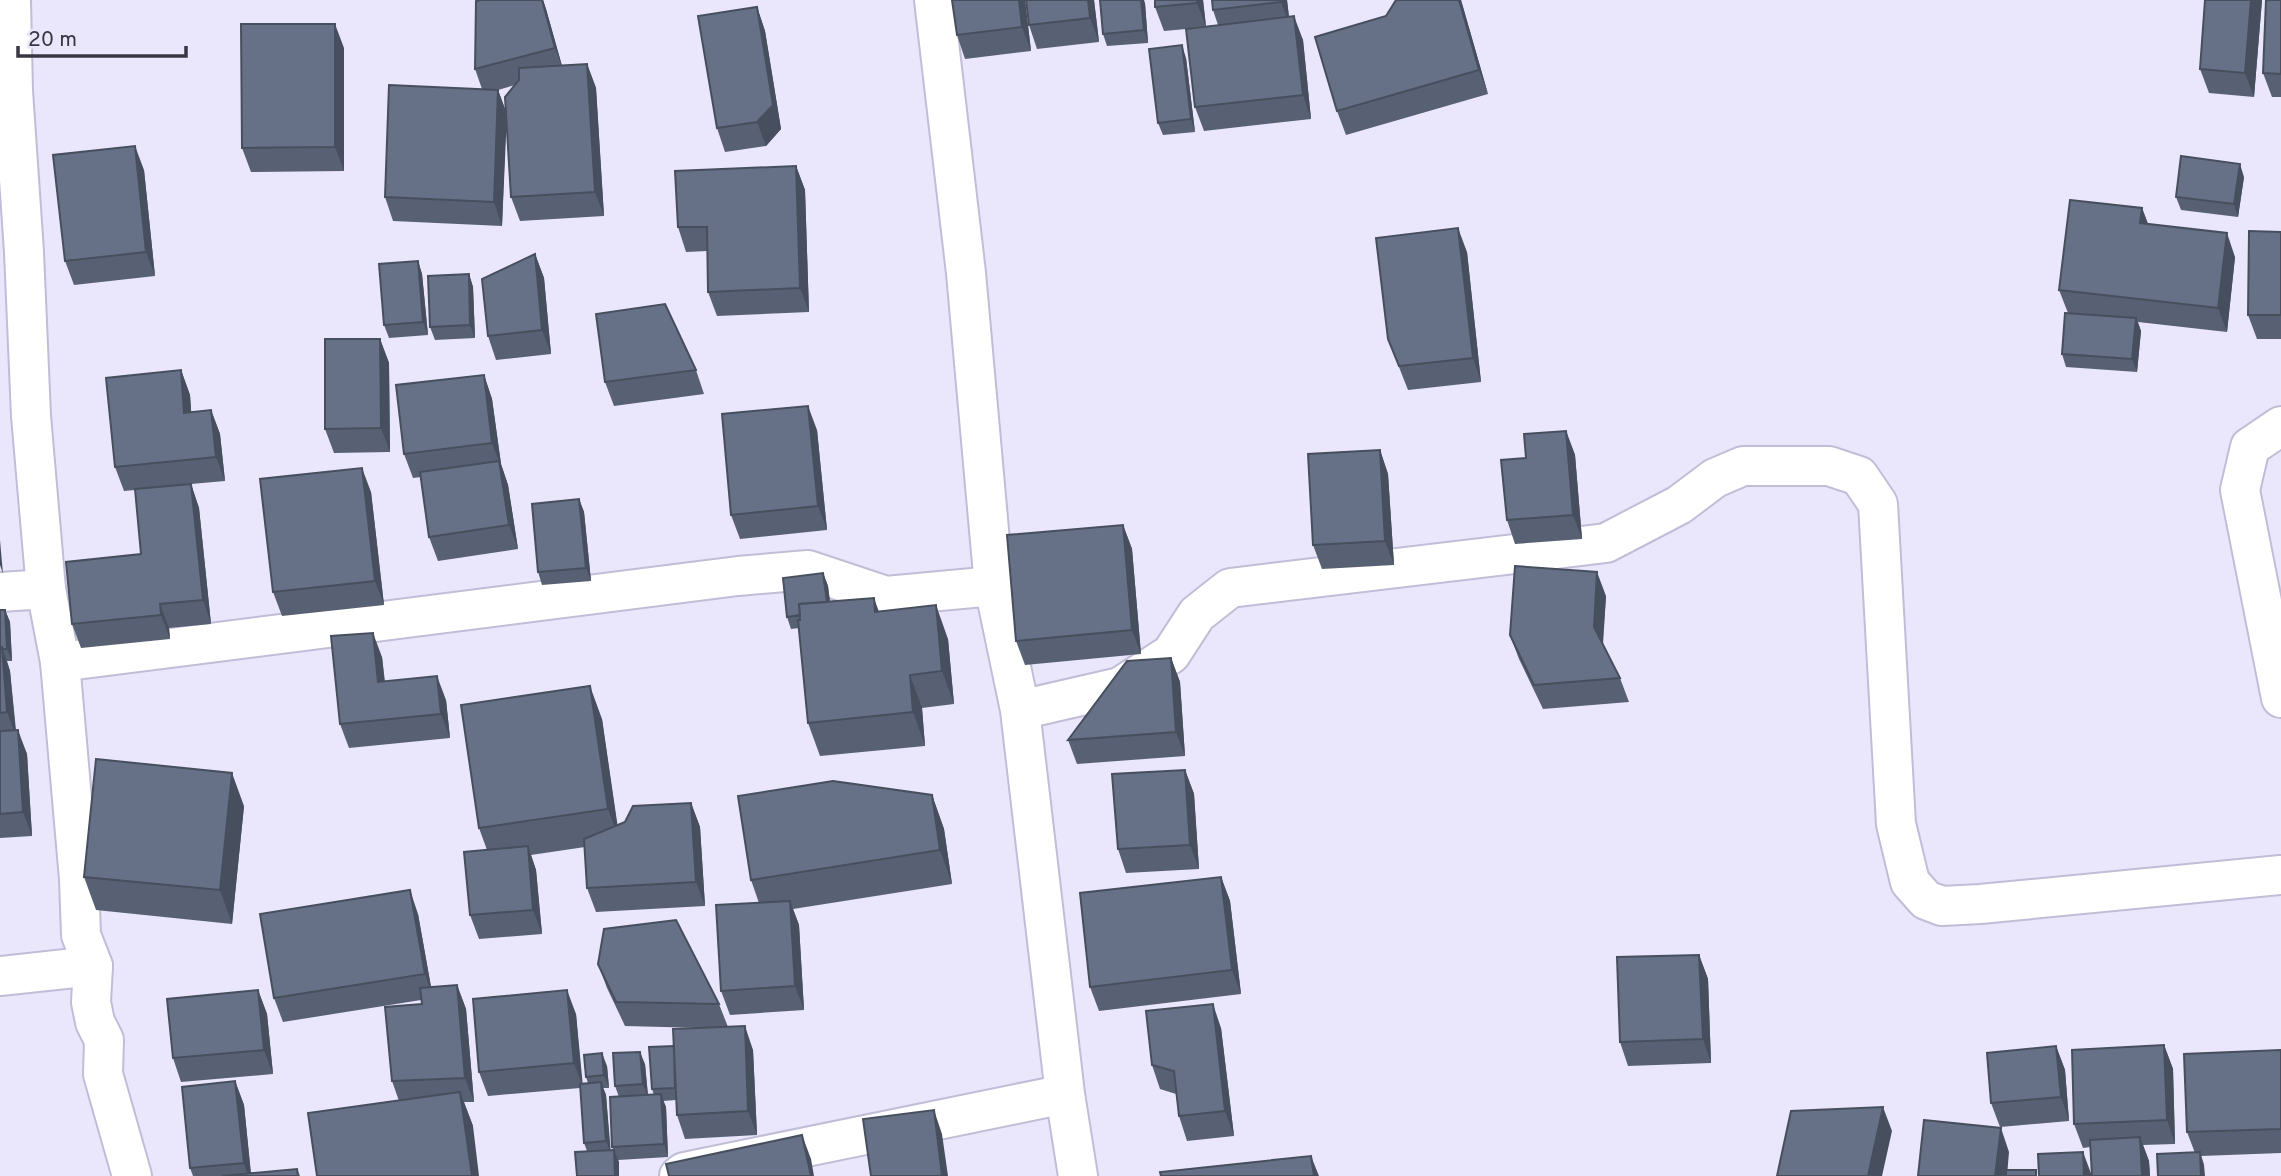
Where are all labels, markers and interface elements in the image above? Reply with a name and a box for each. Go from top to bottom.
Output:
scale bar [18,14,186,58]
text: 20 m [28,27,77,54]

